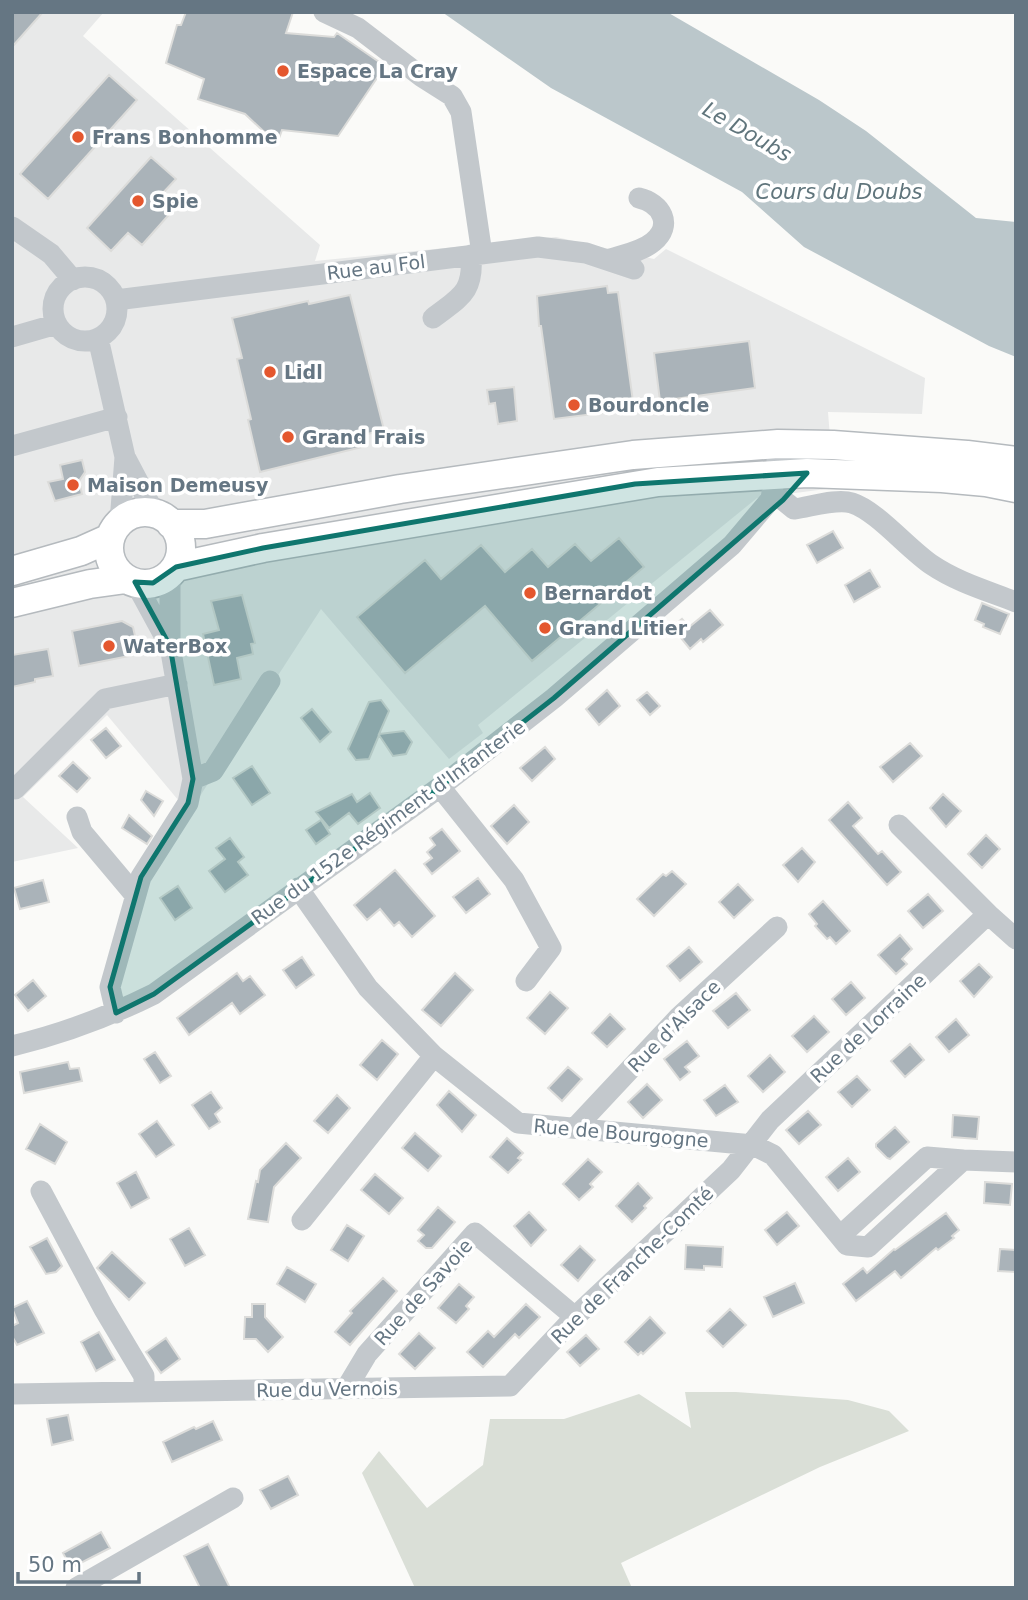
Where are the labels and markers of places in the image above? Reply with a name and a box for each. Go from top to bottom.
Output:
place label: Espace La Cray [297,60,459,82]
marker: Espace La Cray [275,63,291,79]
place label: Frans Bonhomme [92,126,278,148]
marker: Frans Bonhomme [70,129,86,145]
place label: Spie [152,190,199,212]
marker: Spie [130,193,146,209]
place label: Lidl [284,361,323,383]
marker: Lidl [262,364,278,380]
place label: Bourdoncle [588,394,709,416]
marker: Bourdoncle [566,397,582,413]
place label: Grand Frais [302,426,425,448]
marker: Grand Frais [280,429,296,445]
place label: Maison Demeusy [87,474,269,496]
marker: Maison Demeusy [65,477,81,493]
place label: Bernardot [544,582,652,604]
marker: Bernardot [522,585,538,601]
place label: Grand Litier [559,617,688,639]
marker: Grand Litier [537,620,553,636]
place label: WaterBox [123,635,227,657]
marker: WaterBox [101,638,117,654]

